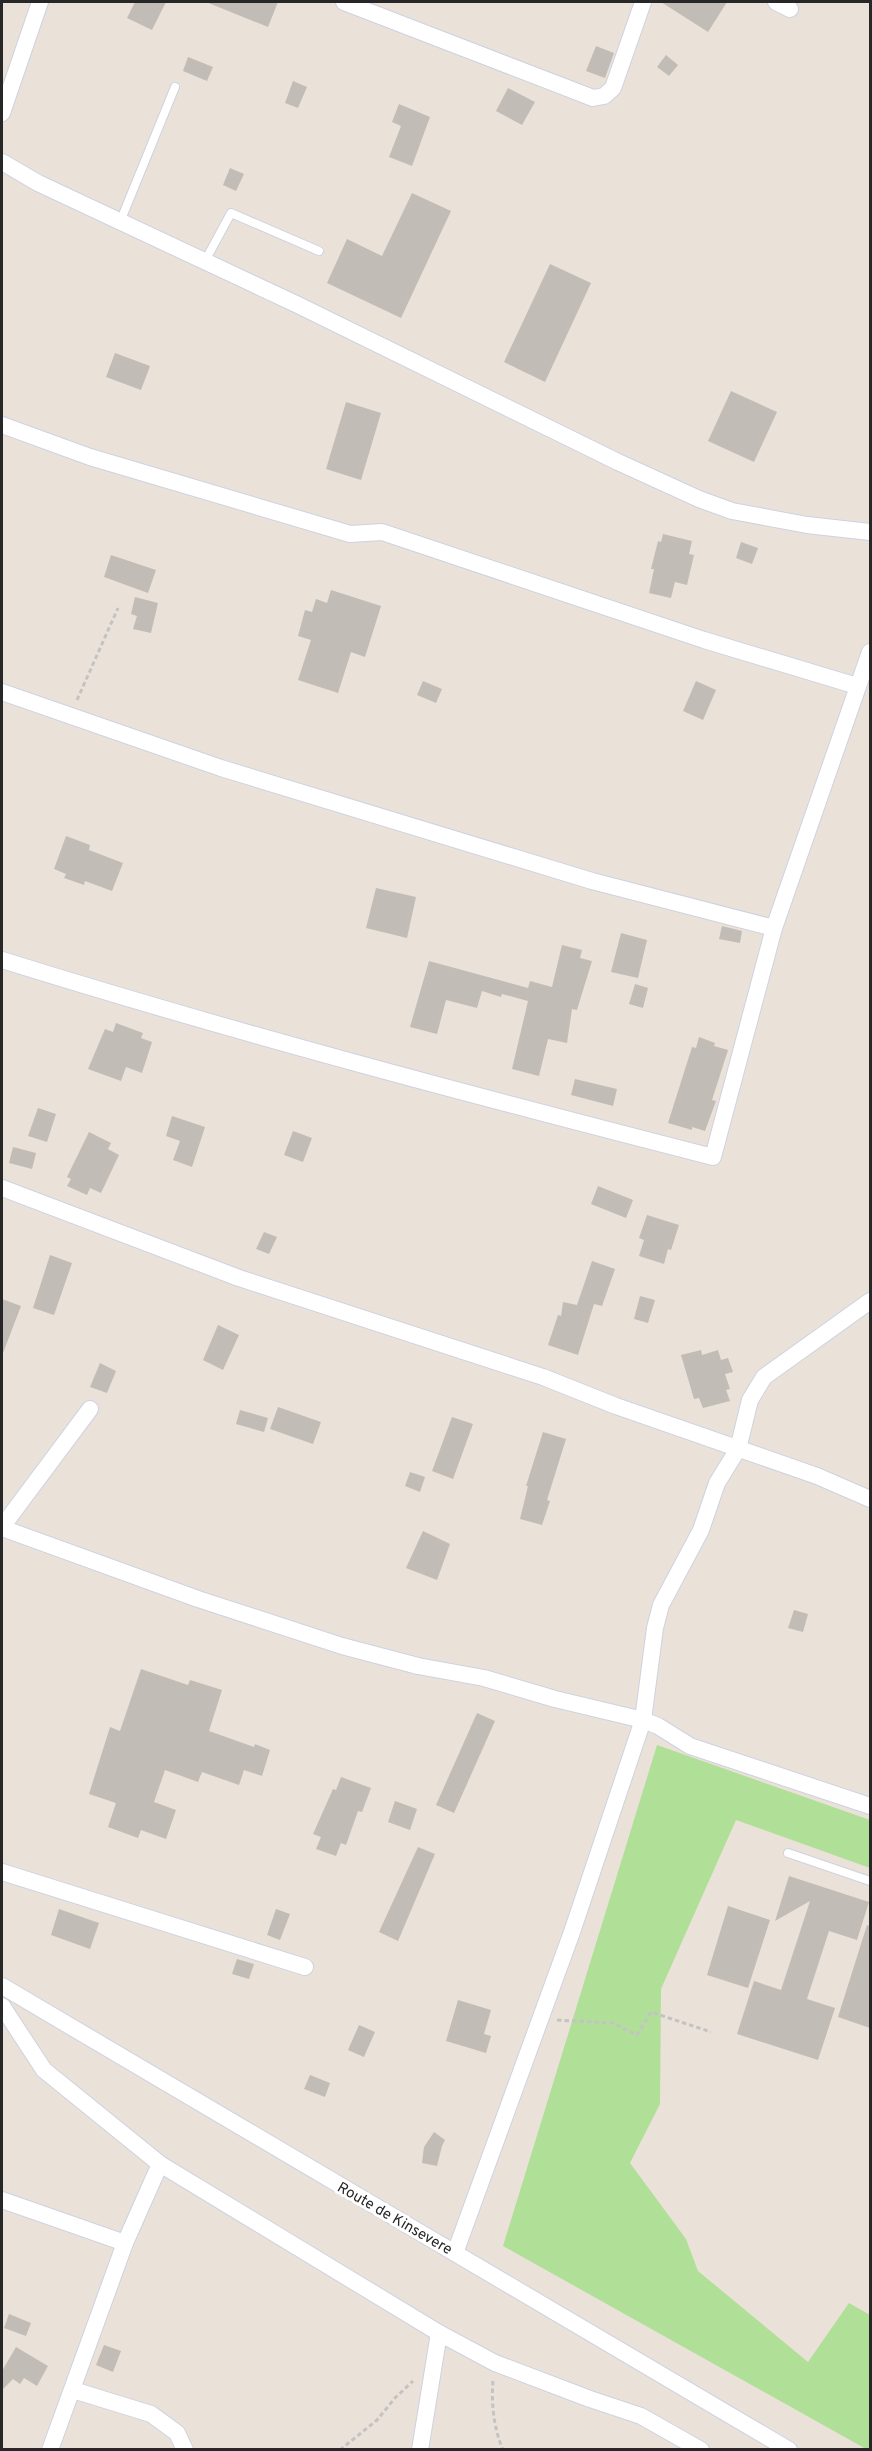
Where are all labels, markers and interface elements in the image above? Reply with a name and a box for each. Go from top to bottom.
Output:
street label: Route de Kinsevere [333,2179,455,2260]

